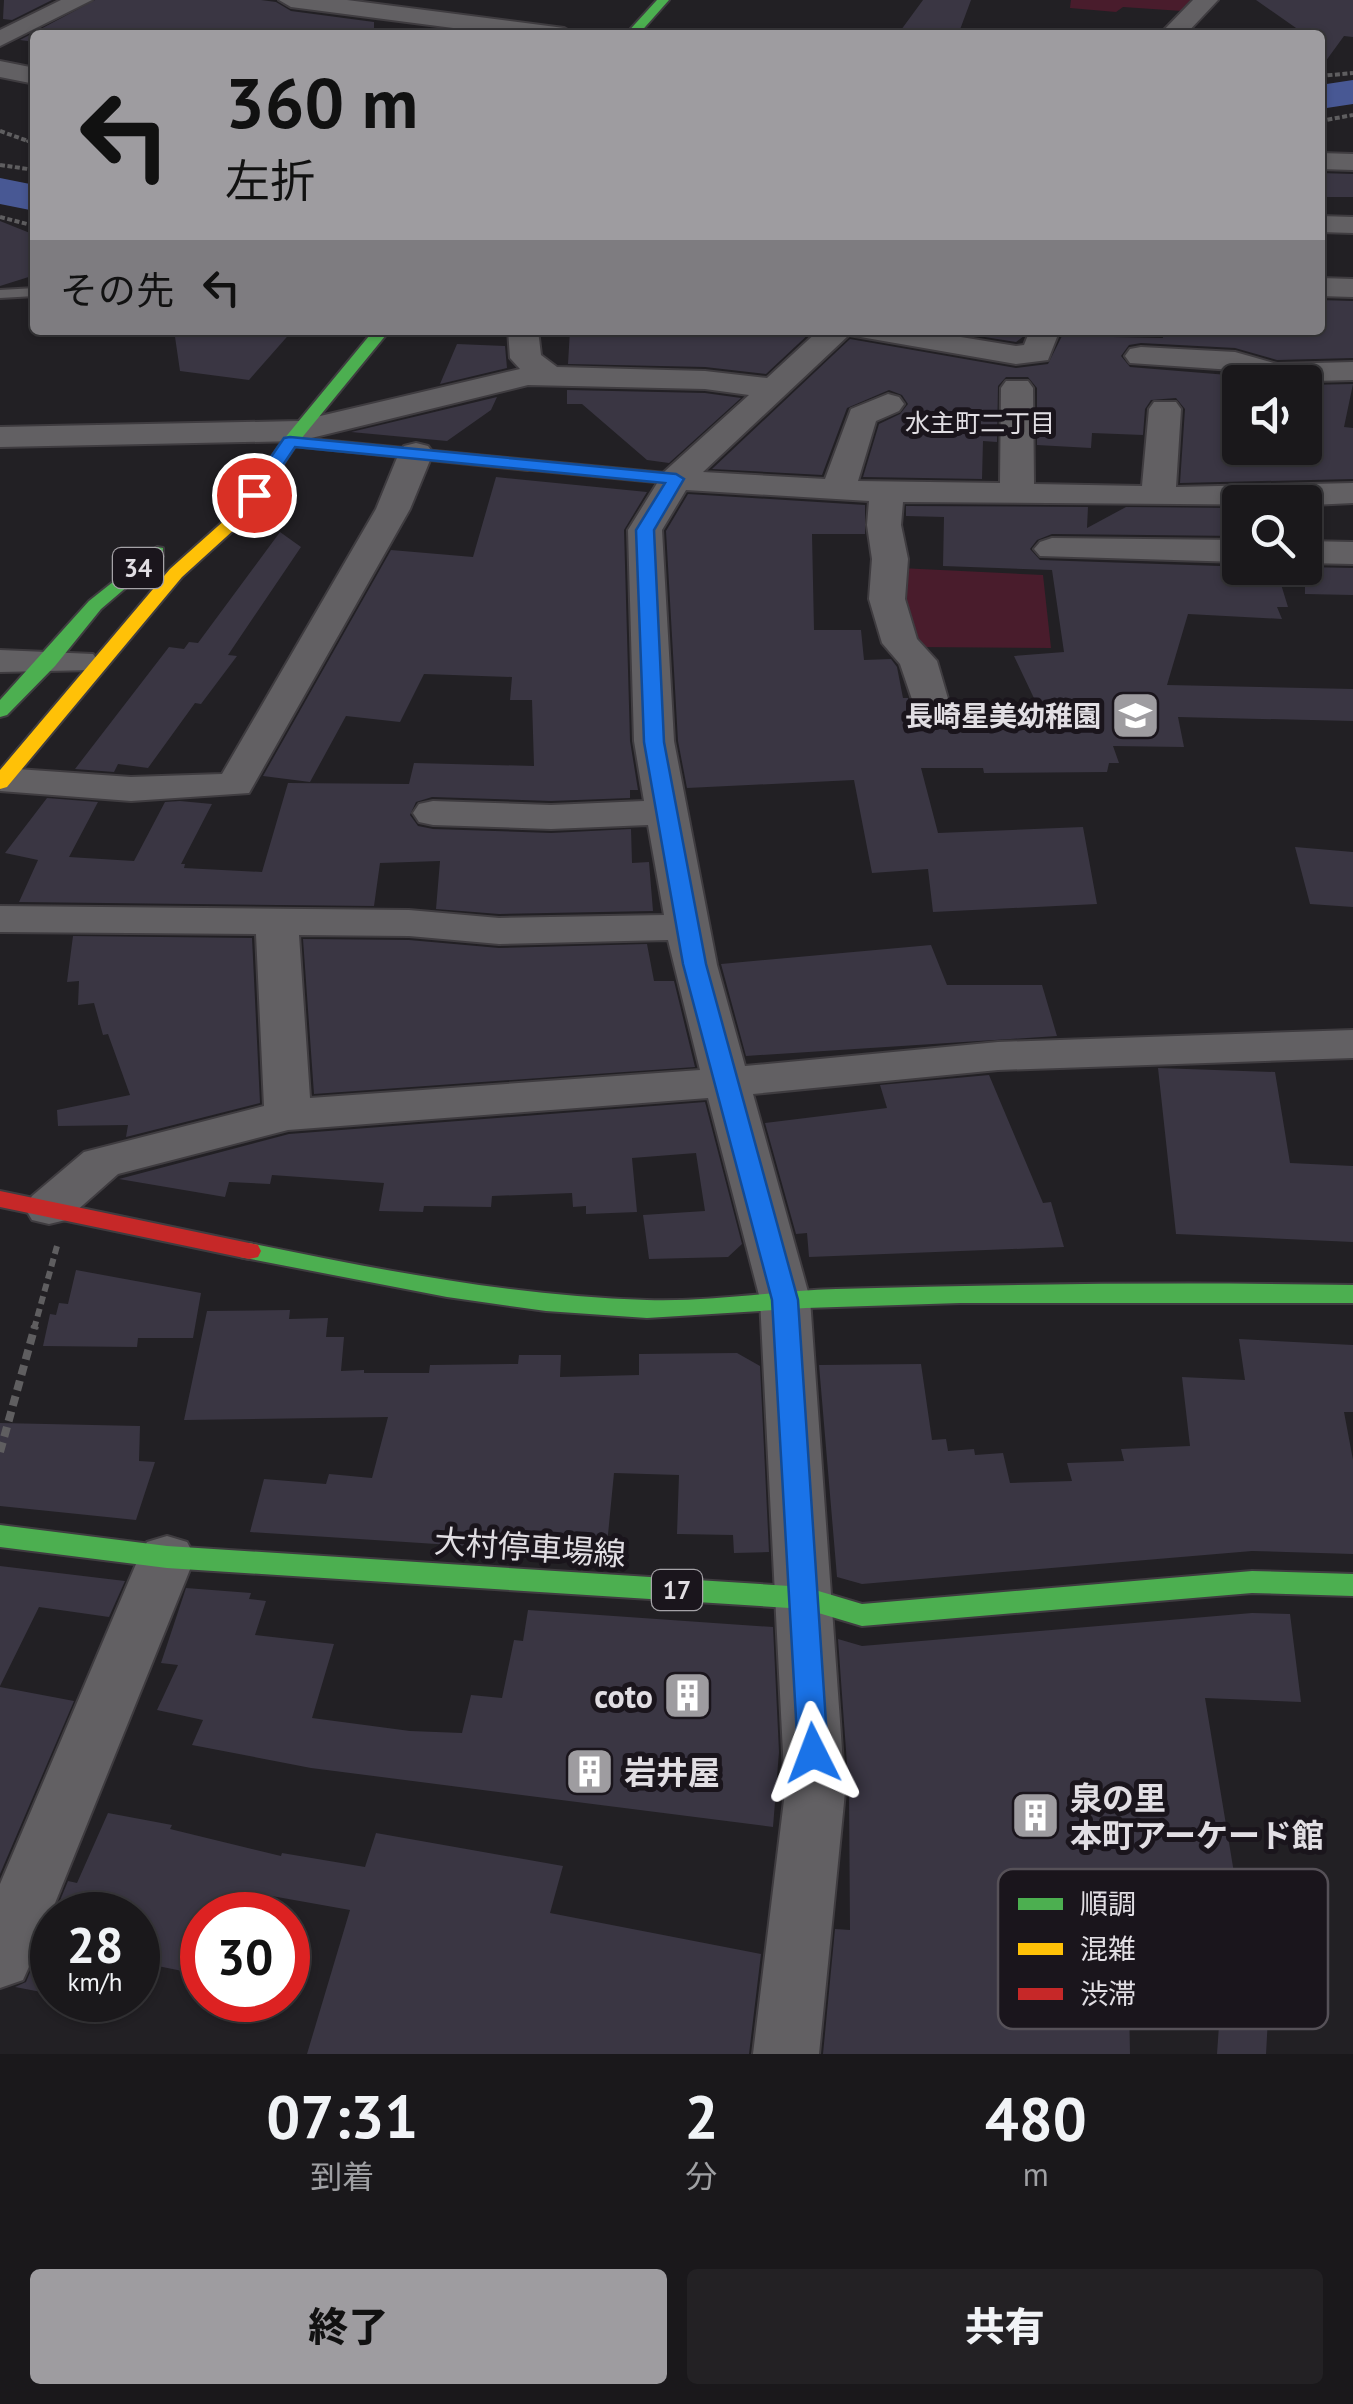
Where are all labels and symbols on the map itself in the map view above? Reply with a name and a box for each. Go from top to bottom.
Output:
district label: 水主町二丁目 [905,407,1055,439]
pin [212,453,297,538]
road number: 34 [113,548,163,588]
school or university icon: 長崎星美幼稚園 [1110,689,1162,741]
place label: 長崎星美幼稚園 [905,697,1101,734]
street label: 大村停車場線 [433,1519,627,1575]
road number: 17 [652,1570,702,1610]
building icon: coto [662,1670,714,1722]
place label: coto [594,1675,653,1717]
position arrow [761,1701,865,1805]
building icon: 岩井屋 [563,1746,615,1798]
place label: 岩井屋 [624,1751,720,1793]
place label: 泉の里 本町アーケード館 [1070,1777,1324,1856]
building icon: 泉の里 本町アーケード館 [1009,1790,1061,1842]
legend [998,1869,1328,2029]
text: 順調 [1080,1885,1136,1922]
speed limit sign: 30 [180,1892,310,2022]
text: 混雑 [1080,1930,1136,1967]
text: 渋滞 [1080,1975,1136,2012]

